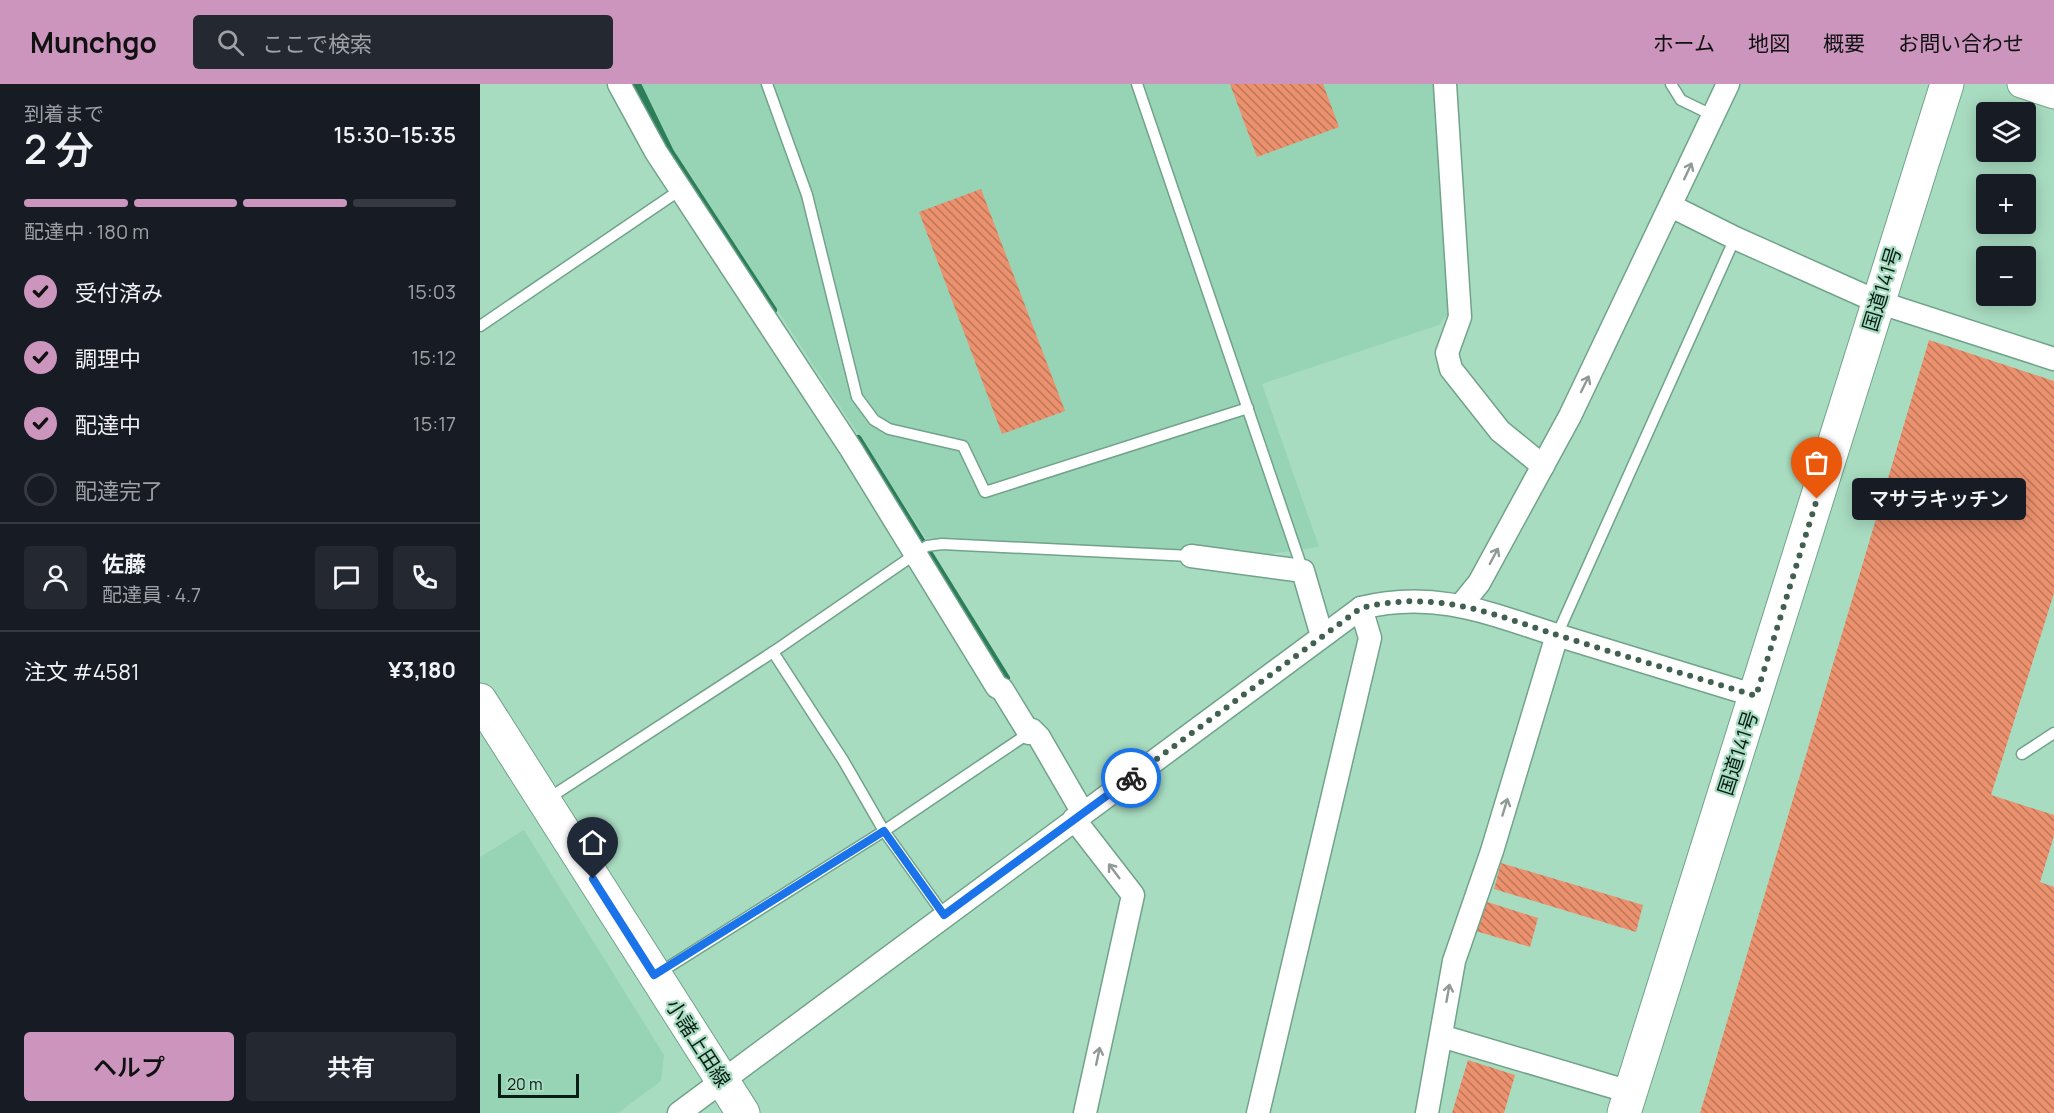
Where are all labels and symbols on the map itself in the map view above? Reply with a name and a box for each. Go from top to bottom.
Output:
one-way arrow [1682,162,1694,180]
street label: 国道141号 [1856,243,1907,335]
one-way arrow [1579,376,1591,393]
pin [1791,437,1842,499]
callout: マサラキッチン [1853,478,2027,520]
one-way arrow [1489,548,1500,566]
street label: 国道141号 [1711,707,1764,799]
courier [1101,748,1161,808]
one-way arrow [1500,798,1511,817]
pin [567,817,618,879]
one-way arrow [1108,863,1120,879]
one-way arrow [1443,984,1454,1004]
street label: 小諸上田線 [660,993,737,1092]
one-way arrow [1093,1047,1104,1066]
scale bar [498,1071,579,1098]

